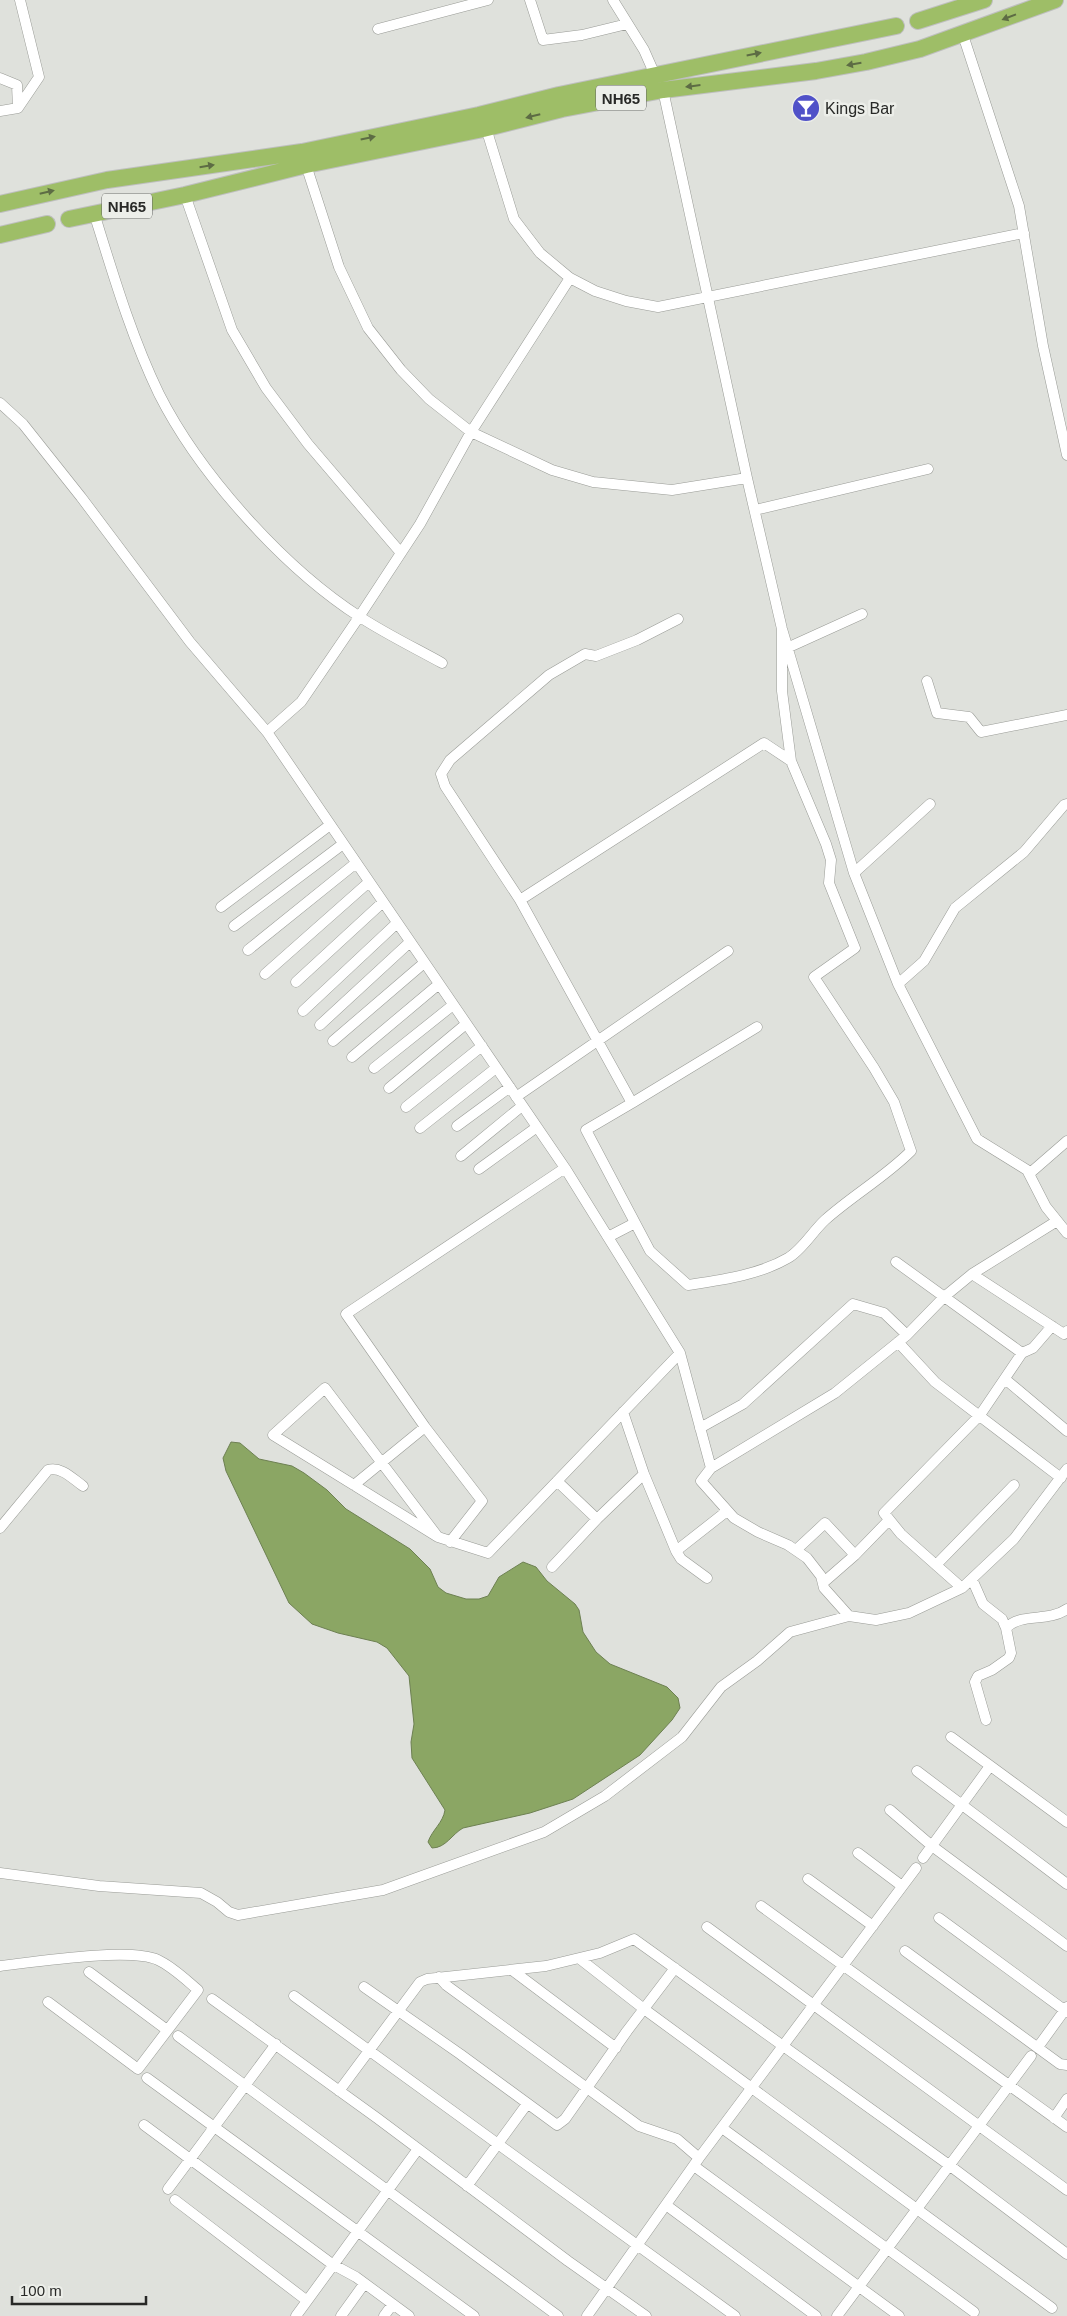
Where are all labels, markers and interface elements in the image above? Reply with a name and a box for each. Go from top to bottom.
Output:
one-way arrow [1001,13,1016,21]
one-way arrow [747,50,763,58]
one-way arrow [845,61,861,69]
one-way arrow [684,82,700,90]
road number: NH65 [596,86,646,110]
bar icon: Kings Bar [791,93,821,123]
place label: Kings Bar [825,100,895,117]
one-way arrow [526,112,541,120]
one-way arrow [360,134,375,142]
one-way arrow [200,161,216,169]
one-way arrow [40,188,55,196]
road number: NH65 [102,194,152,218]
scale bar [12,2274,146,2306]
text: 100 m [20,2282,62,2299]

